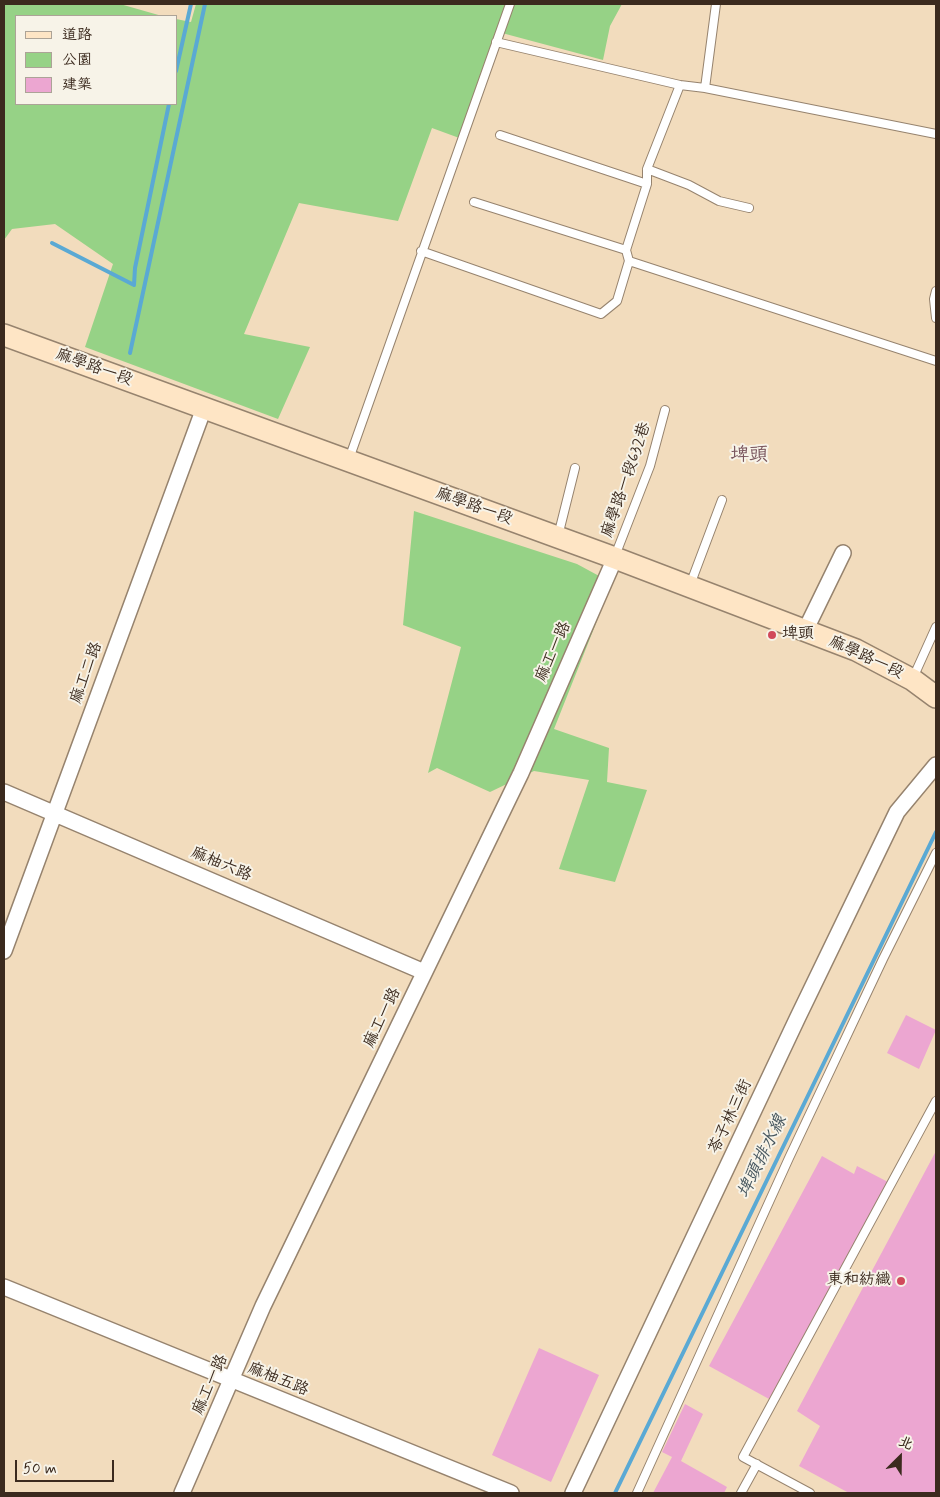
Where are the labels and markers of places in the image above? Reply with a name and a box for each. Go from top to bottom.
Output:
place label: 埤頭 [782,625,814,645]
marker: 埤頭 [766,629,778,641]
place label: 東和紡織 [827,1271,891,1291]
marker: 東和紡織 [895,1275,907,1287]

